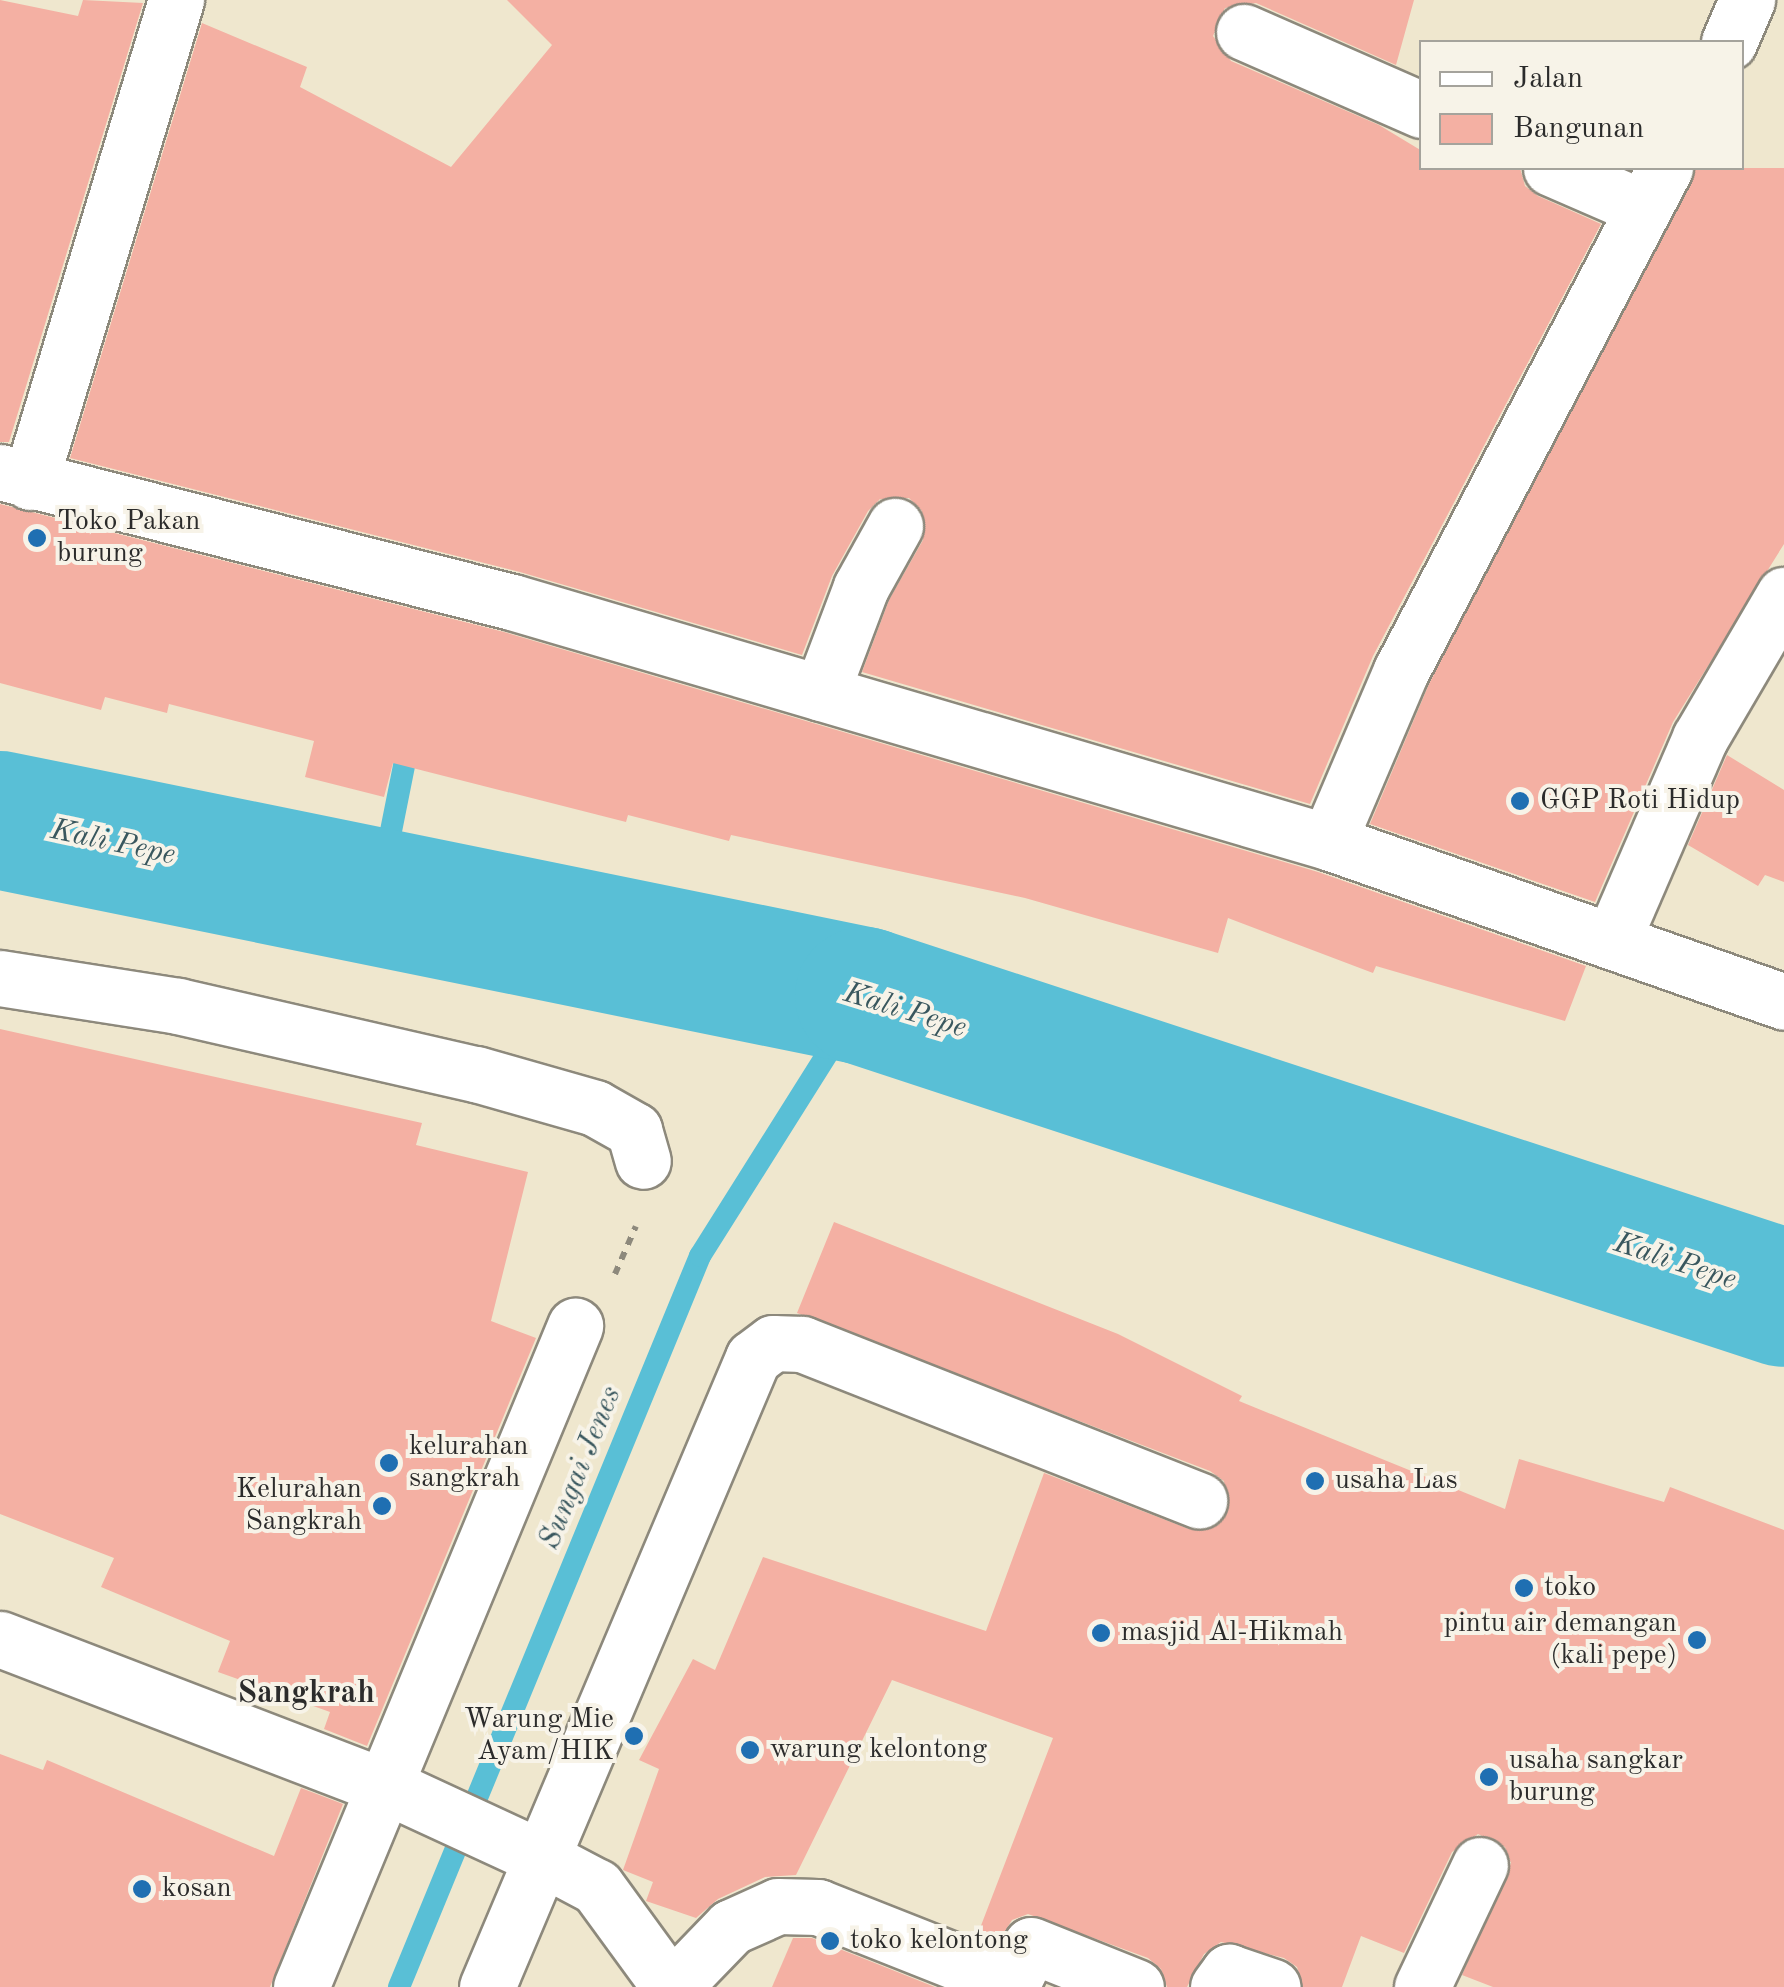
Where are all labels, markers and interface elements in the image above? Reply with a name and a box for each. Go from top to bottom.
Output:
legend [1419,40,1744,170]
text: Jalan [1513,64,1583,94]
text: Bangunan [1513,114,1644,144]
place label: Toko Pakan burung [57,505,200,571]
marker: Toko Pakan burung [26,527,48,549]
place label: GGP Roti Hidup [1540,784,1740,818]
marker: GGP Roti Hidup [1509,790,1531,812]
water label: Kali Pepe [47,812,179,874]
water label: Kali Pepe [839,975,971,1047]
water label: Kali Pepe [1609,1225,1741,1299]
water label: Sungai Jenes [532,1381,630,1555]
place label: kelurahan sangkrah [409,1430,528,1496]
marker: kelurahan sangkrah [378,1452,400,1474]
place label: usaha Las [1335,1464,1458,1498]
marker: usaha Las [1304,1470,1326,1492]
place label: Kelurahan Sangkrah [236,1473,362,1539]
marker: Kelurahan Sangkrah [371,1495,393,1517]
place label: toko [1544,1571,1596,1605]
marker: toko [1513,1577,1535,1599]
place label: pintu air demangan (kali pepe) [1444,1607,1677,1673]
place label: masjid Al-Hikmah [1121,1616,1343,1650]
marker: masjid Al-Hikmah [1090,1622,1112,1644]
marker: pintu air demangan (kali pepe) [1686,1629,1708,1651]
district label: Sangkrah [237,1675,375,1713]
place label: Warung Mie Ayam/HIK [464,1703,614,1769]
marker: Warung Mie Ayam/HIK [623,1725,645,1747]
place label: warung kelontong [770,1733,987,1767]
marker: warung kelontong [739,1739,761,1761]
place label: usaha sangkar burung [1509,1744,1683,1810]
marker: usaha sangkar burung [1478,1766,1500,1788]
place label: kosan [162,1872,232,1906]
marker: kosan [131,1878,153,1900]
place label: toko kelontong [850,1924,1028,1958]
marker: toko kelontong [819,1930,841,1952]

